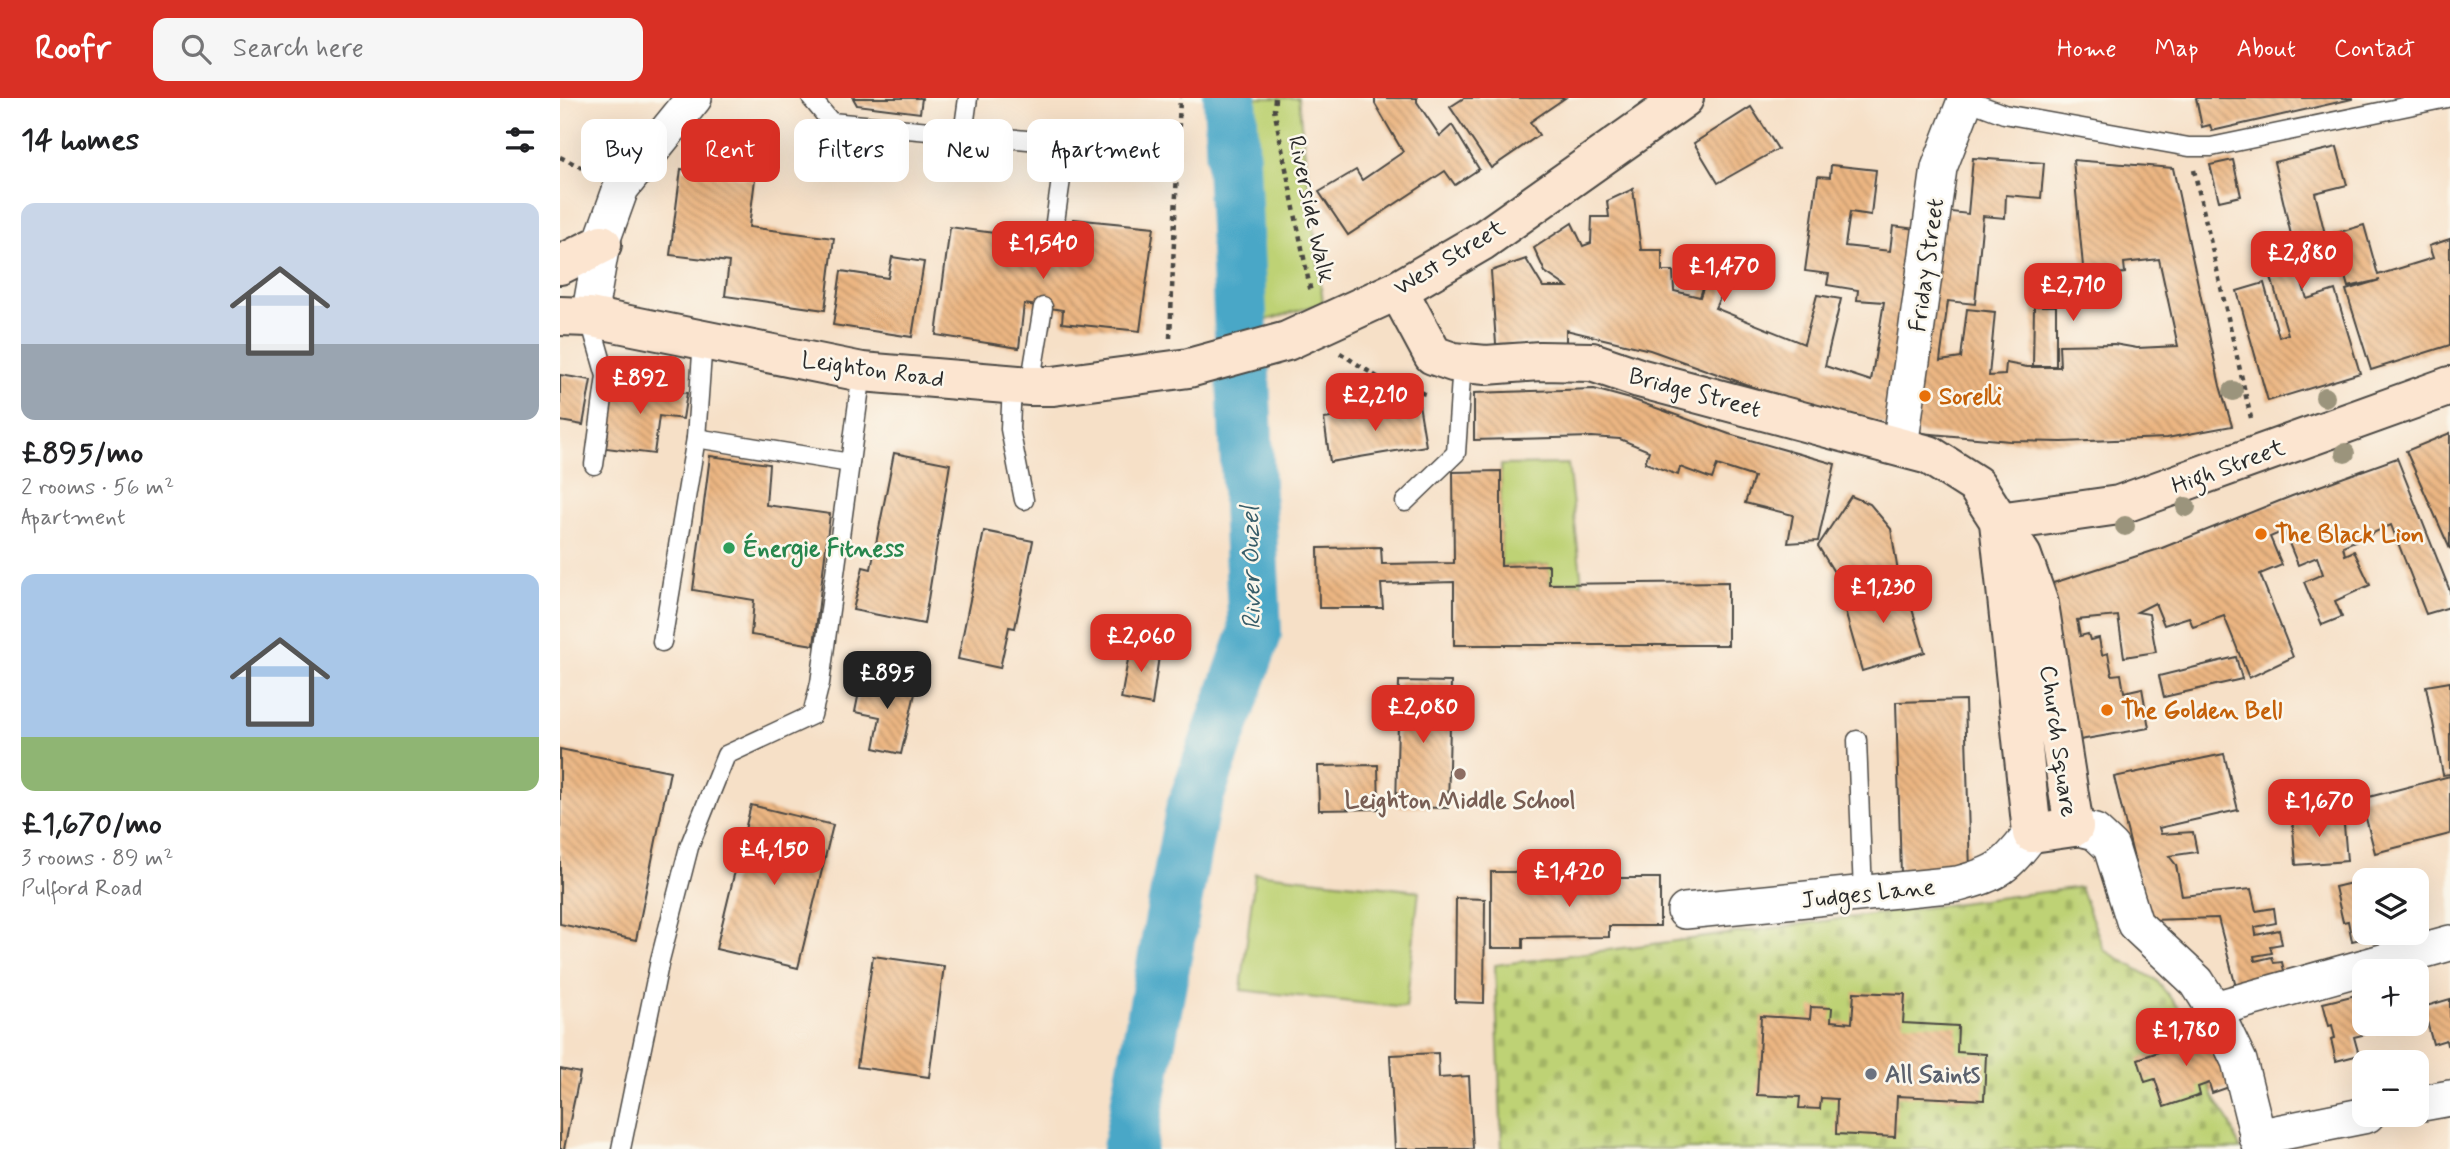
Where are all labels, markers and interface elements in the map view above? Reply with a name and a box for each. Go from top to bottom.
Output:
search box [153,18,643,81]
text: Roofr [35,27,111,71]
icon: search [177,30,215,68]
text: Search here [233,32,364,66]
text: Home [2057,34,2117,65]
text: Map [2155,34,2199,65]
text: About [2237,34,2296,65]
text: Contact [2334,34,2415,65]
chip: Buy [581,119,667,182]
chip: Rent [681,119,780,182]
chip: Filters [794,119,909,182]
chip: New [923,119,1013,182]
chip: Apartment [1027,119,1184,182]
text: 14 homes [21,121,139,160]
icon: filters [501,121,539,159]
street label: Riverside Walk [1280,133,1341,286]
street label: Friday Street [1903,196,1952,334]
street label: West Street [1388,213,1511,304]
pin: £1,540 [986,222,1100,281]
text: £1,540 [1008,229,1078,259]
pin: £2,880 [2245,232,2359,291]
text: £2,880 [2267,239,2337,269]
pin: £1,470 [1667,244,1781,304]
icon: home [217,248,343,374]
text: £1,470 [1688,252,1760,282]
pin: £2,710 [2016,264,2130,323]
text: £2,710 [2040,271,2106,301]
street label: Leighton Road [800,345,946,396]
pin: £892 [599,356,681,416]
street label: Bridge Street [1625,361,1764,426]
text: £892 [612,364,668,394]
pin: £2,210 [1318,374,1432,433]
text: £2,210 [1342,381,1408,411]
place label: Sorelli [1939,382,2002,413]
marker: Sorelli [1917,388,1933,404]
street label: High Street [2168,433,2290,505]
text: £895/mo [21,434,143,473]
text: 2 rooms · 56 m² [21,473,174,503]
text: Apartment [21,503,126,533]
water label: River Ouzel [1234,503,1270,630]
place label: The Black Lion [2275,520,2424,551]
marker: The Black Lion [2253,526,2269,542]
place label: Énergie Fitness [743,532,905,568]
marker: Énergie Fitness [721,540,737,556]
pin: £1,230 [1826,566,1940,625]
text: £1,230 [1850,573,1916,603]
pin: £2,060 [1084,614,1198,674]
icon: home [217,619,343,745]
text: £2,060 [1106,622,1176,652]
pin: £895 [846,652,928,711]
text: £895 [859,659,915,689]
street label: Church Square [2032,663,2084,819]
pin: £2,080 [1366,686,1480,745]
text: £2,080 [1388,693,1458,723]
place label: The Golden Bell [2121,696,2283,727]
marker: The Golden Bell [2099,702,2115,718]
marker: Leighton Middle School [1452,766,1468,782]
pin: £1,670 [2262,780,2376,839]
place label: Leighton Middle School [1345,786,1575,818]
text: £1,670 [2284,787,2354,817]
text: £1,670/mo [21,805,162,844]
pin: £4,150 [717,828,831,887]
text: £4,150 [739,835,809,865]
text: 3 rooms · 89 m² [21,844,173,874]
pin: £1,420 [1512,850,1626,909]
text: £1,420 [1533,857,1605,887]
map controls [2352,868,2429,1127]
button: layers [2352,868,2429,945]
street label: Judges Lane [1800,872,1937,919]
text: Pulford Road [21,874,142,904]
button: + [2352,959,2429,1036]
pin: £1,780 [2129,1009,2243,1068]
text: £1,780 [2152,1016,2220,1046]
button: − [2352,1050,2429,1127]
place label: All Saints [1885,1060,1981,1091]
marker: All Saints [1863,1066,1879,1082]

